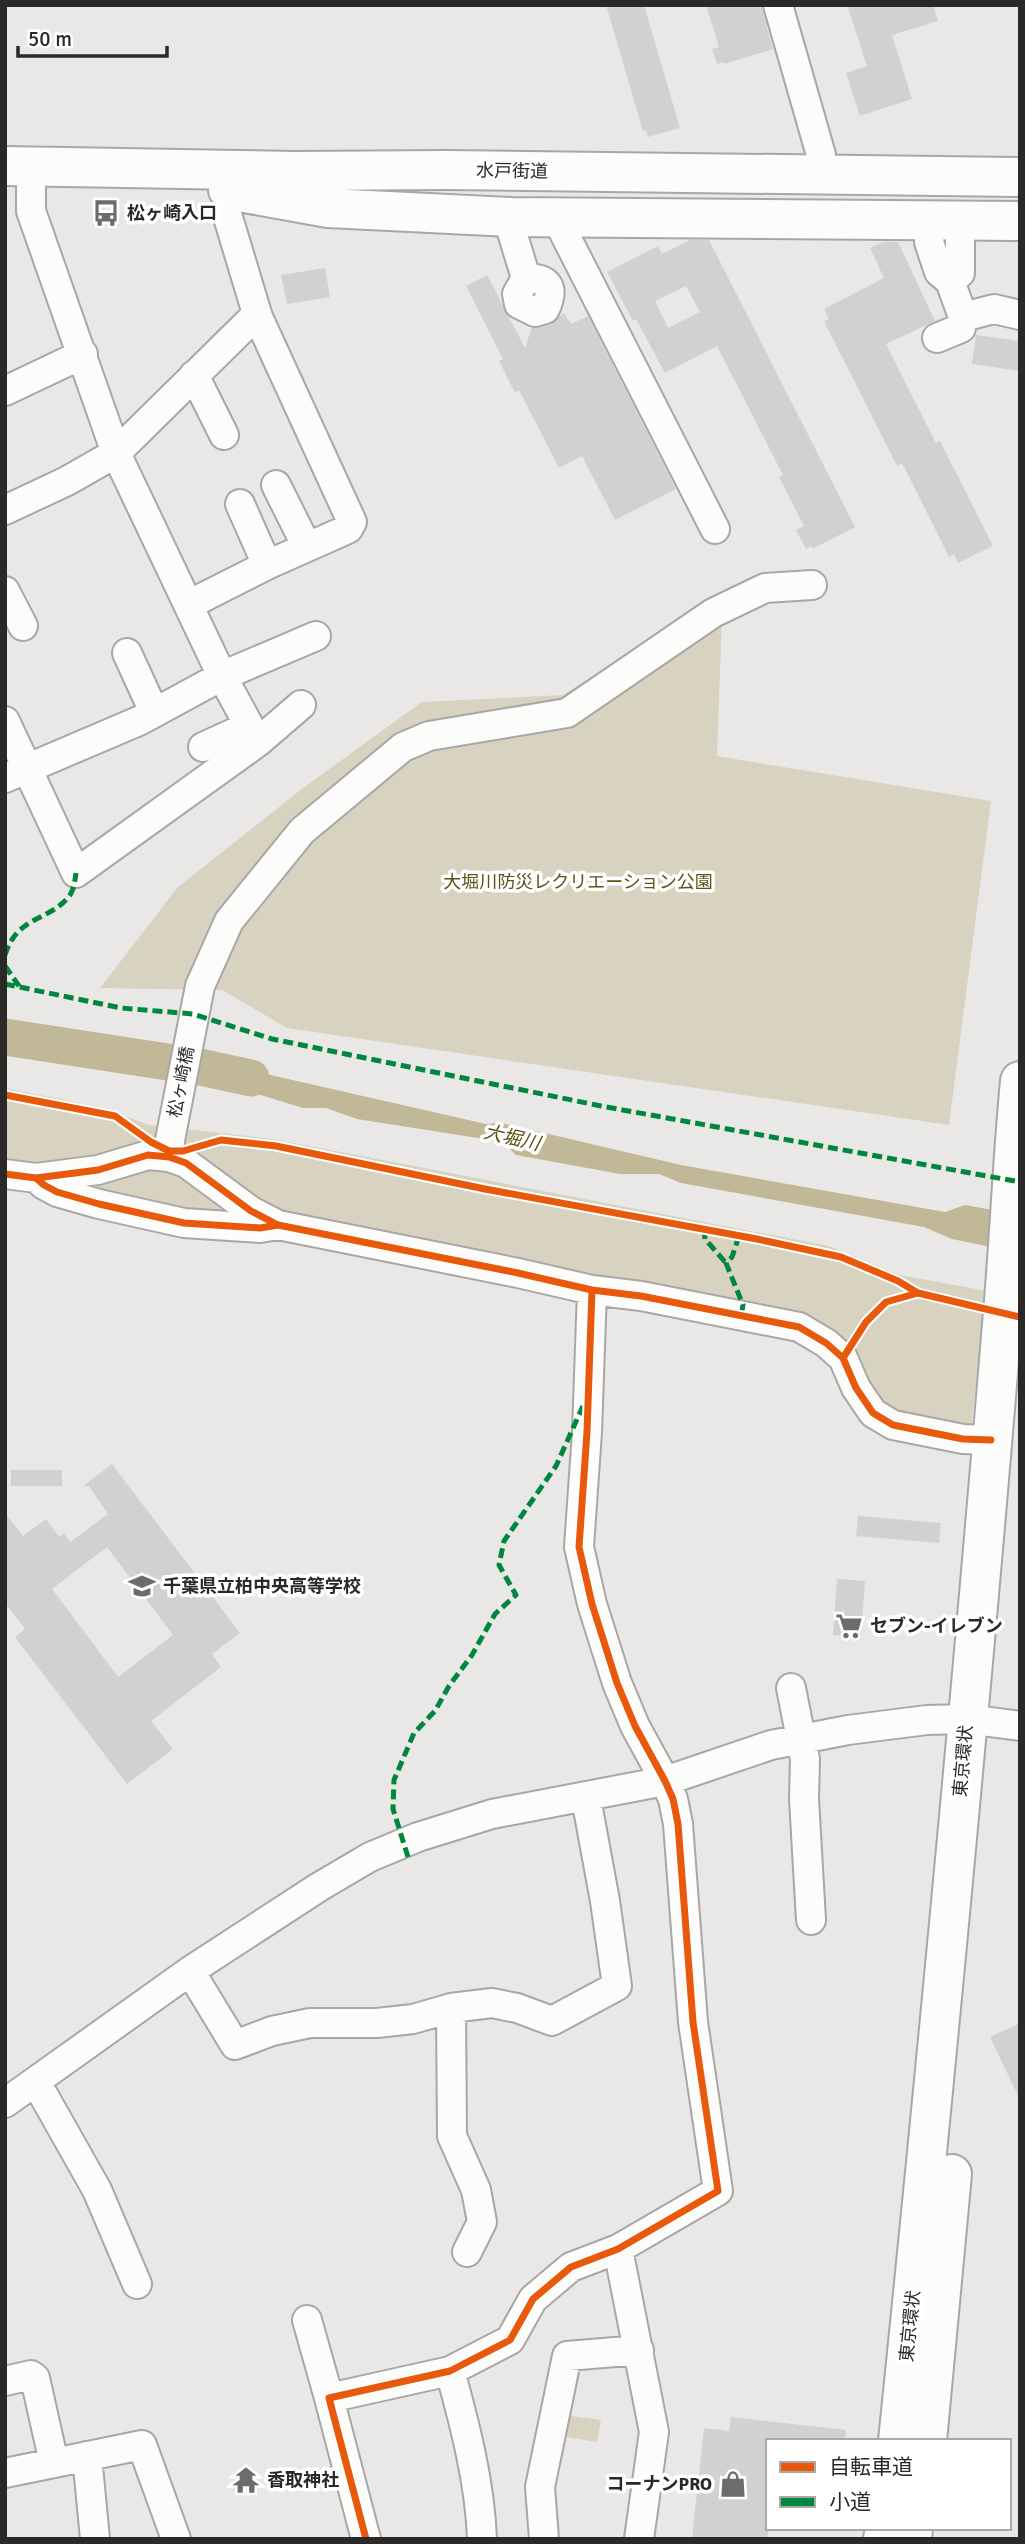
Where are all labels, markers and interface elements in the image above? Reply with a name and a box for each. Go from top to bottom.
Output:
scale bar [18,14,166,58]
text: 50 m [28,26,72,52]
street label: 水戸街道 [476,159,548,183]
bus stop icon: 松ヶ崎入口 [91,198,121,228]
place label: 松ヶ崎入口 [127,202,217,224]
park label: 大堀川防災レクリエーション公園 [443,871,713,893]
street label: 松ヶ崎橋 [163,1045,199,1119]
water label: 大堀川 [481,1120,544,1157]
school or university icon: 千葉県立柏中央高等学校 [127,1571,157,1601]
place label: 千葉県立柏中央高等学校 [163,1575,361,1597]
supermarket icon: セブン-イレブン [834,1611,864,1641]
place label: セブン-イレブン [870,1615,1003,1637]
street label: 東京環状 [949,1724,977,1798]
street label: 東京環状 [895,2289,925,2363]
legend [766,2439,1011,2530]
text: 自転車道 [829,2454,913,2480]
temple icon: 香取神社 [231,2465,261,2495]
place label: 香取神社 [267,2469,339,2491]
shop icon: コーナンPRO [718,2469,748,2499]
place label: コーナンPRO [607,2473,712,2495]
text: 小道 [829,2489,871,2515]

